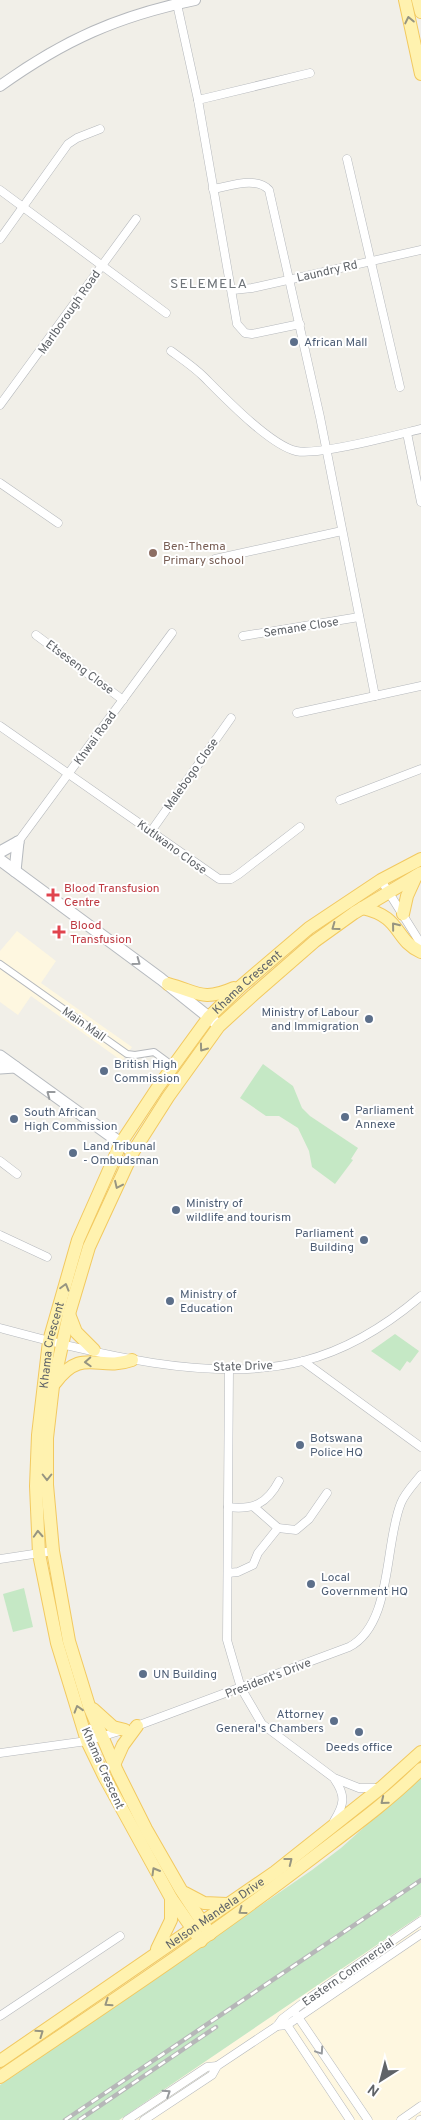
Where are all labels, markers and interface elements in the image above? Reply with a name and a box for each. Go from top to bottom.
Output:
one-way arrow [404,15,415,24]
street label: Laundry Rd [295,257,359,287]
street label: Marlborough Road [35,267,105,358]
district label: SELEMELA [170,276,248,293]
place label: African Mall [304,335,368,351]
marker: African Mall [288,336,300,348]
place label: Ben-Thema Primary school [163,539,244,569]
marker: Ben-Thema Primary school [147,547,159,559]
street label: Semane Close [262,614,340,642]
street label: Etseseng Close [42,637,117,699]
street label: Khwai Road [71,708,121,769]
street label: Malebogo Close [161,735,223,814]
street label: Kutlwano Close [133,817,210,879]
place label: Blood Transfusion Centre [64,881,160,911]
marker: Blood Transfusion Centre [46,888,60,902]
place label: Blood Transfusion [70,918,132,948]
one-way arrow [331,921,341,930]
one-way arrow [391,922,400,931]
marker: Blood Transfusion [52,925,66,939]
street label: Khama Crescent [209,947,286,1018]
one-way arrow [132,956,141,965]
street label: Main Mall [58,1004,109,1046]
place label: Ministry of Labour and Immigration [261,1005,359,1035]
marker: Ministry of Labour and Immigration [363,1013,375,1025]
one-way arrow [201,1042,209,1051]
place label: British High Commission [114,1057,180,1087]
marker: British High Commission [98,1065,110,1077]
one-way arrow [47,1090,56,1099]
place label: Parliament Annexe [355,1103,414,1133]
place label: South African High Commission [24,1105,117,1135]
marker: Parliament Annexe [339,1111,351,1123]
marker: South African High Commission [8,1113,20,1125]
place label: Land Tribunal - Ombudsman [83,1139,159,1169]
marker: Land Tribunal - Ombudsman [67,1147,79,1159]
one-way arrow [114,1180,124,1189]
place label: Ministry of wildlife and tourism [186,1196,291,1226]
marker: Ministry of wildlife and tourism [170,1204,182,1216]
place label: Parliament Building [295,1226,354,1256]
marker: Parliament Building [358,1234,370,1246]
one-way arrow [59,1283,69,1292]
place label: Ministry of Education [180,1287,237,1317]
marker: Ministry of Education [164,1295,176,1307]
street label: Khama Crescent [36,1300,69,1389]
one-way arrow [83,1357,91,1368]
street label: State Drive [213,1358,273,1376]
place label: Botswana Police HQ [310,1431,363,1461]
marker: Botswana Police HQ [294,1439,306,1451]
one-way arrow [42,1473,52,1481]
one-way arrow [32,1530,43,1538]
place label: Local Government HQ [321,1570,408,1600]
marker: Local Government HQ [305,1578,317,1590]
street label: President's Drive [223,1655,314,1703]
place label: UN Building [153,1667,217,1683]
marker: UN Building [137,1668,149,1680]
one-way arrow [73,1705,83,1714]
place label: Attorney General's Chambers [216,1707,324,1737]
marker: Attorney General's Chambers [328,1715,340,1727]
street label: Khama Crescent [77,1725,127,1812]
marker: Deeds office [353,1726,365,1738]
place label: Deeds office [326,1740,393,1756]
one-way arrow [381,1795,390,1804]
one-way arrow [283,1858,293,1867]
one-way arrow [151,1867,161,1876]
street label: Nelson Mandela Drive [163,1874,268,1954]
one-way arrow [238,1905,248,1914]
street label: Eastern Commercial [299,1935,398,2011]
one-way arrow [105,1997,114,2006]
one-way arrow [34,2030,44,2039]
one-way arrow [314,2045,323,2055]
north arrow [356,2055,406,2105]
text: N [365,2079,383,2099]
one-way arrow [162,2089,171,2099]

